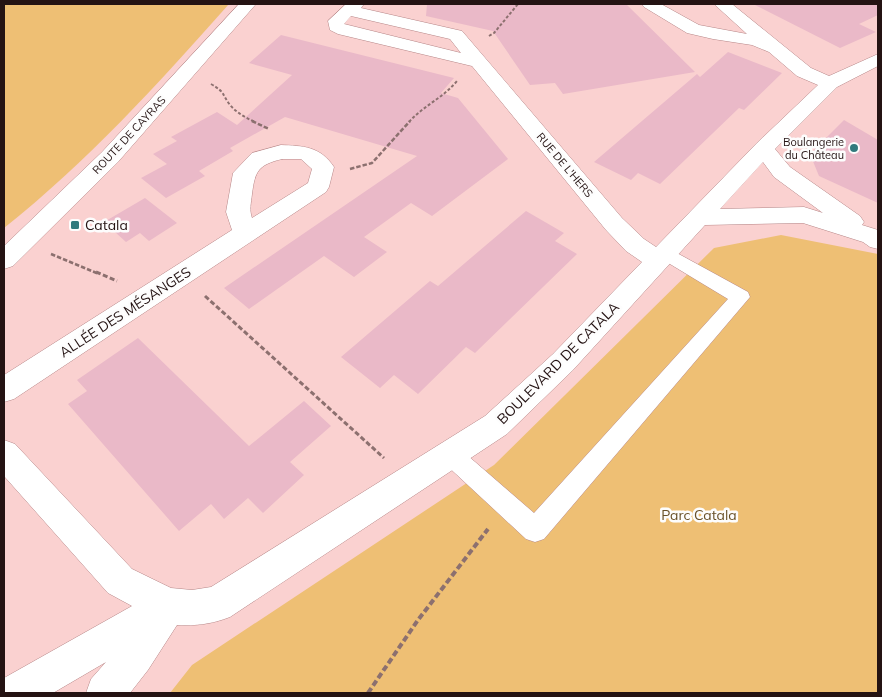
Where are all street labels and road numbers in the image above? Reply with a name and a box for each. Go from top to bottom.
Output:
street label: ROUTE DE CAYRAS [89,93,169,177]
street label: RUE DE L'HERS [534,130,596,200]
street label: ALLÉE DES MÉSANGES [56,263,194,361]
street label: BOULEVARD DE CATALA [493,298,623,428]

